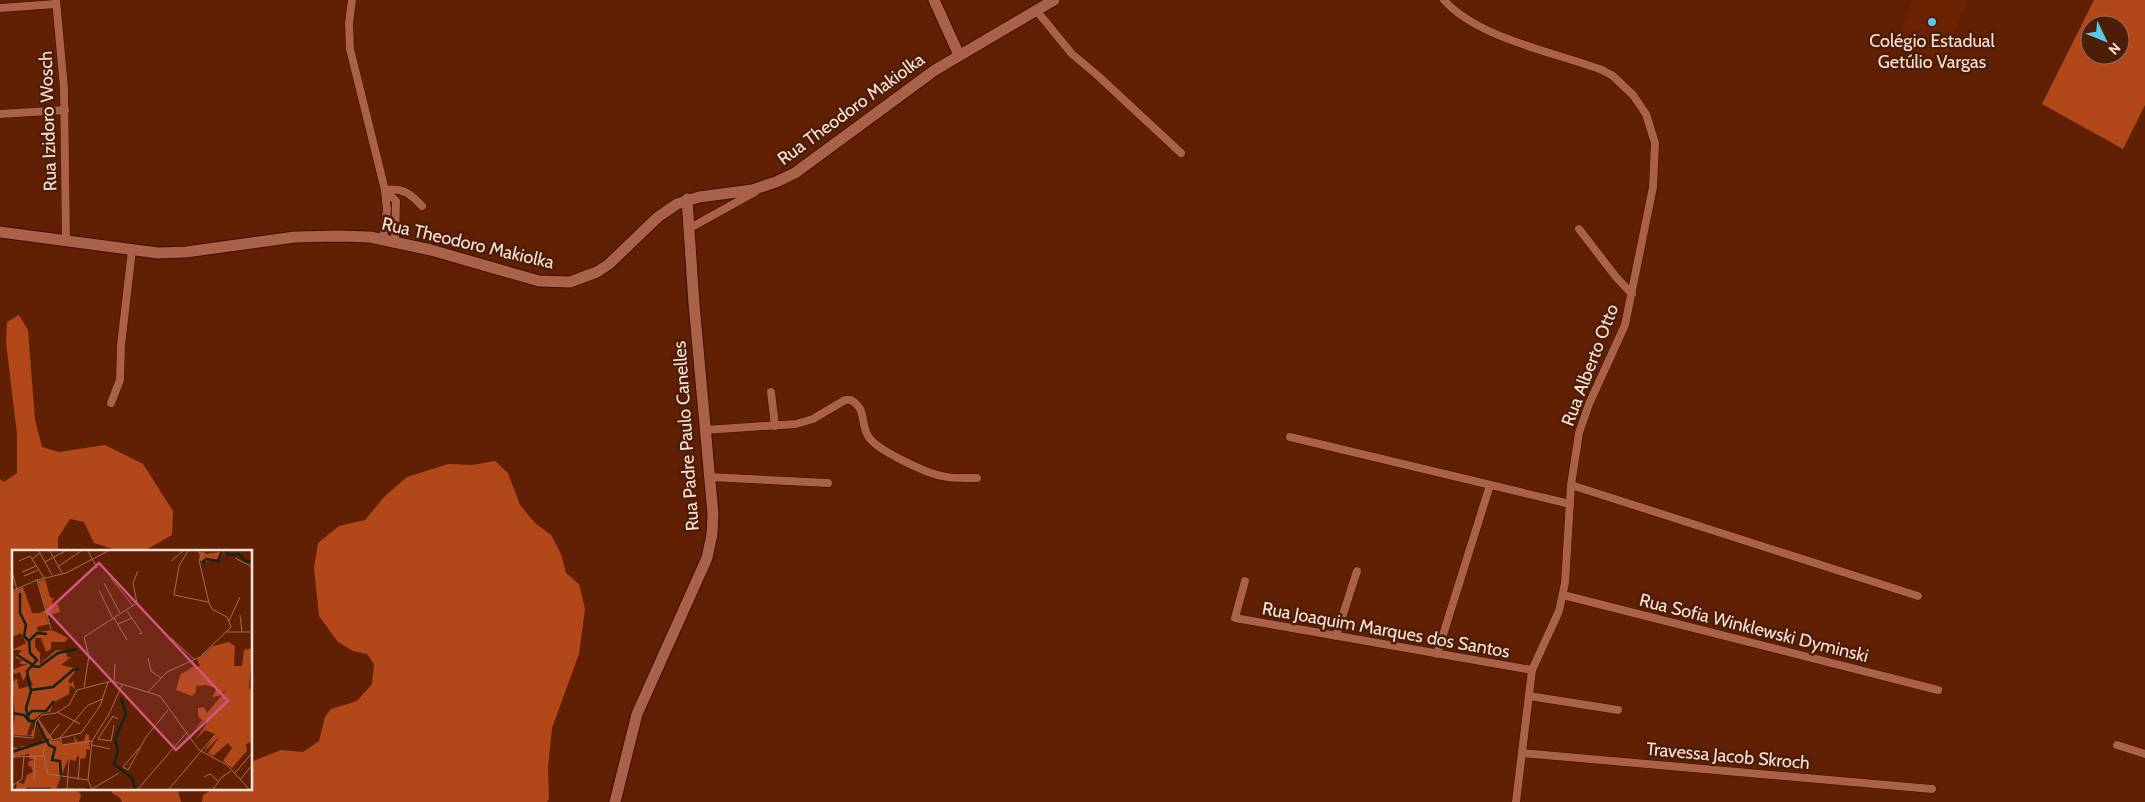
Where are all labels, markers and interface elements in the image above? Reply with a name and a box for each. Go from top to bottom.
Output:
north arrow [2080,15,2130,65]
marker: Colégio Estadual Getúlio Vargas [1926,16,1938,28]
place label: Colégio Estadual Getúlio Vargas [1869,30,1996,73]
text: N [2105,39,2124,59]
street label: Rua Theodoro Makiolka [773,48,929,170]
street label: Rua Izidoro Wosch [35,50,61,192]
street label: Rua Theodoro Makiolka [380,212,557,274]
street label: Rua Alberto Otto [1557,301,1623,429]
street label: Rua Padre Paulo Canelles [668,340,704,532]
inset map [12,550,252,790]
street label: Rua Sofia Winklewski Dyminski [1637,589,1871,667]
street label: Rua Joaquim Marques dos Santos [1260,597,1512,663]
street label: Travessa Jacob Skroch [1645,738,1811,774]

